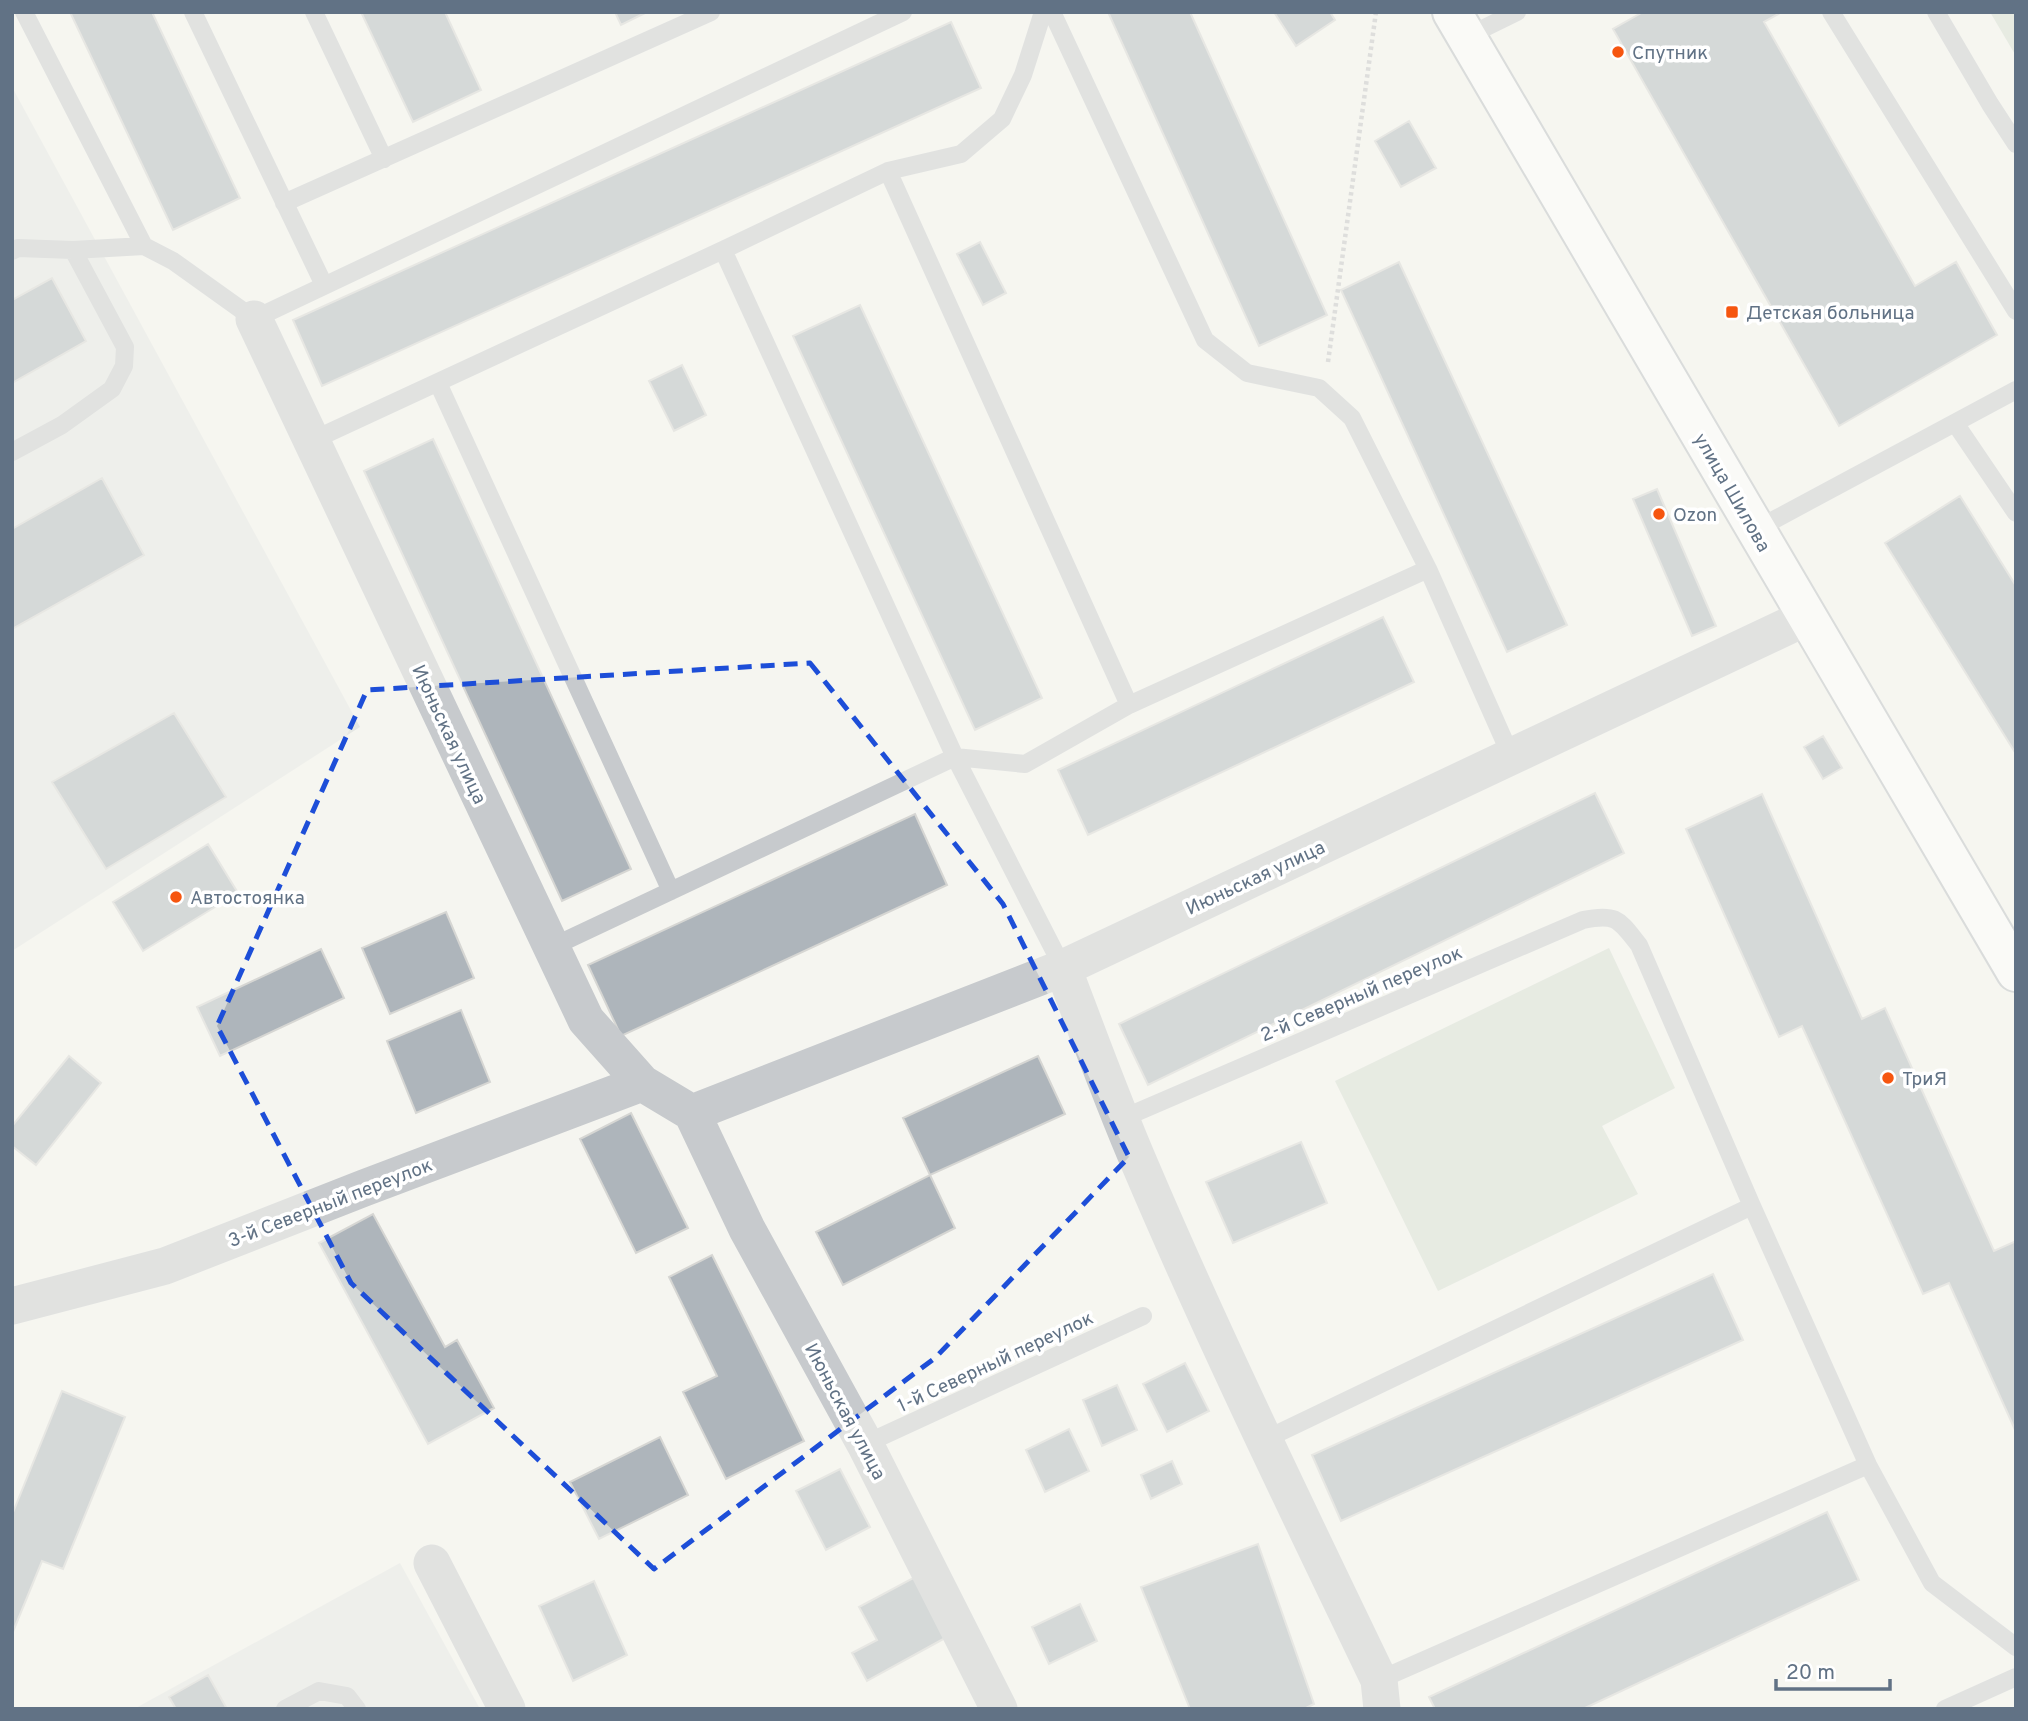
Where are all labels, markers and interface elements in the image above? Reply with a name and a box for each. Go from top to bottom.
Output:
place label: Спутник [1632,42,1708,66]
marker: Спутник [1610,44,1626,60]
place label: Детская больница [1746,302,1915,326]
marker: Детская больница [1724,304,1740,320]
street label: улица Шилова [1687,429,1775,557]
place label: Ozon [1673,504,1717,528]
marker: Ozon [1651,506,1667,522]
street label: Июньская улица [405,661,491,808]
street label: Июньская улица [1182,836,1329,922]
place label: Автостоянка [190,887,305,911]
marker: Автостоянка [168,889,184,905]
street label: 2-й Северный переулок [1257,941,1466,1048]
place label: ТриЯ [1902,1068,1947,1092]
marker: ТриЯ [1880,1070,1896,1086]
street label: 3-й Северный переулок [225,1154,436,1254]
street label: 1-й Северный переулок [894,1307,1098,1419]
street label: Июньская улица [798,1340,890,1484]
scale bar [1776,1648,1890,1692]
text: 20 m [1786,1660,1835,1687]

